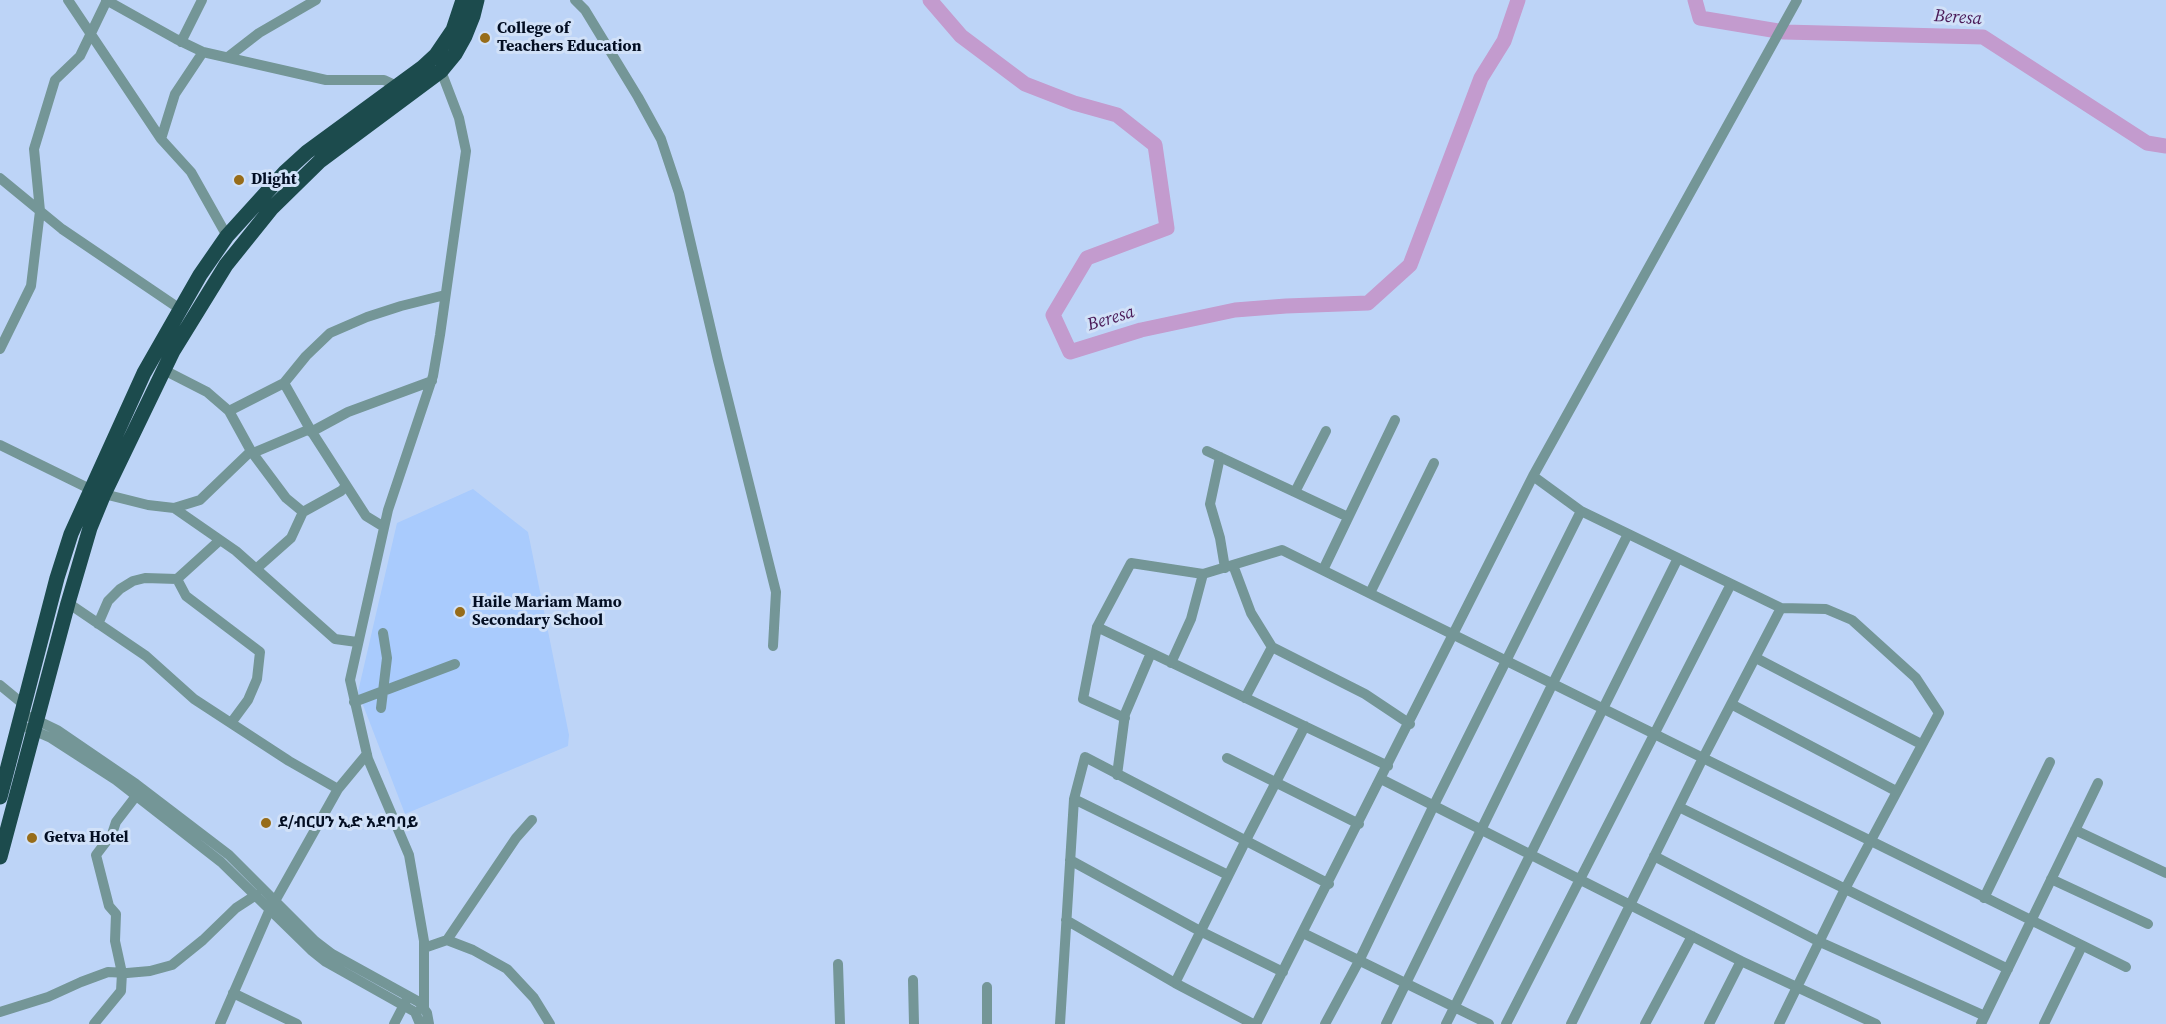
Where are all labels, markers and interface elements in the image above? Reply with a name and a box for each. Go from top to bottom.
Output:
water label: Beresa [1933,6,1983,30]
place label: College of Teachers Education [497,19,642,57]
marker: College of Teachers Education [478,31,492,45]
place label: Dlight [251,170,297,190]
marker: Dlight [232,173,246,187]
water label: Beresa [1085,302,1137,336]
place label: Haile Mariam Mamo Secondary School [472,593,622,631]
marker: Haile Mariam Mamo Secondary School [453,605,467,619]
place label: ደ/ብርሀን ኢድ አደባባይ [278,813,418,833]
marker: ደ/ብርሀን ኢድ አደባባይ [259,816,273,830]
place label: Getva Hotel [44,828,129,848]
marker: Getva Hotel [25,831,39,845]

